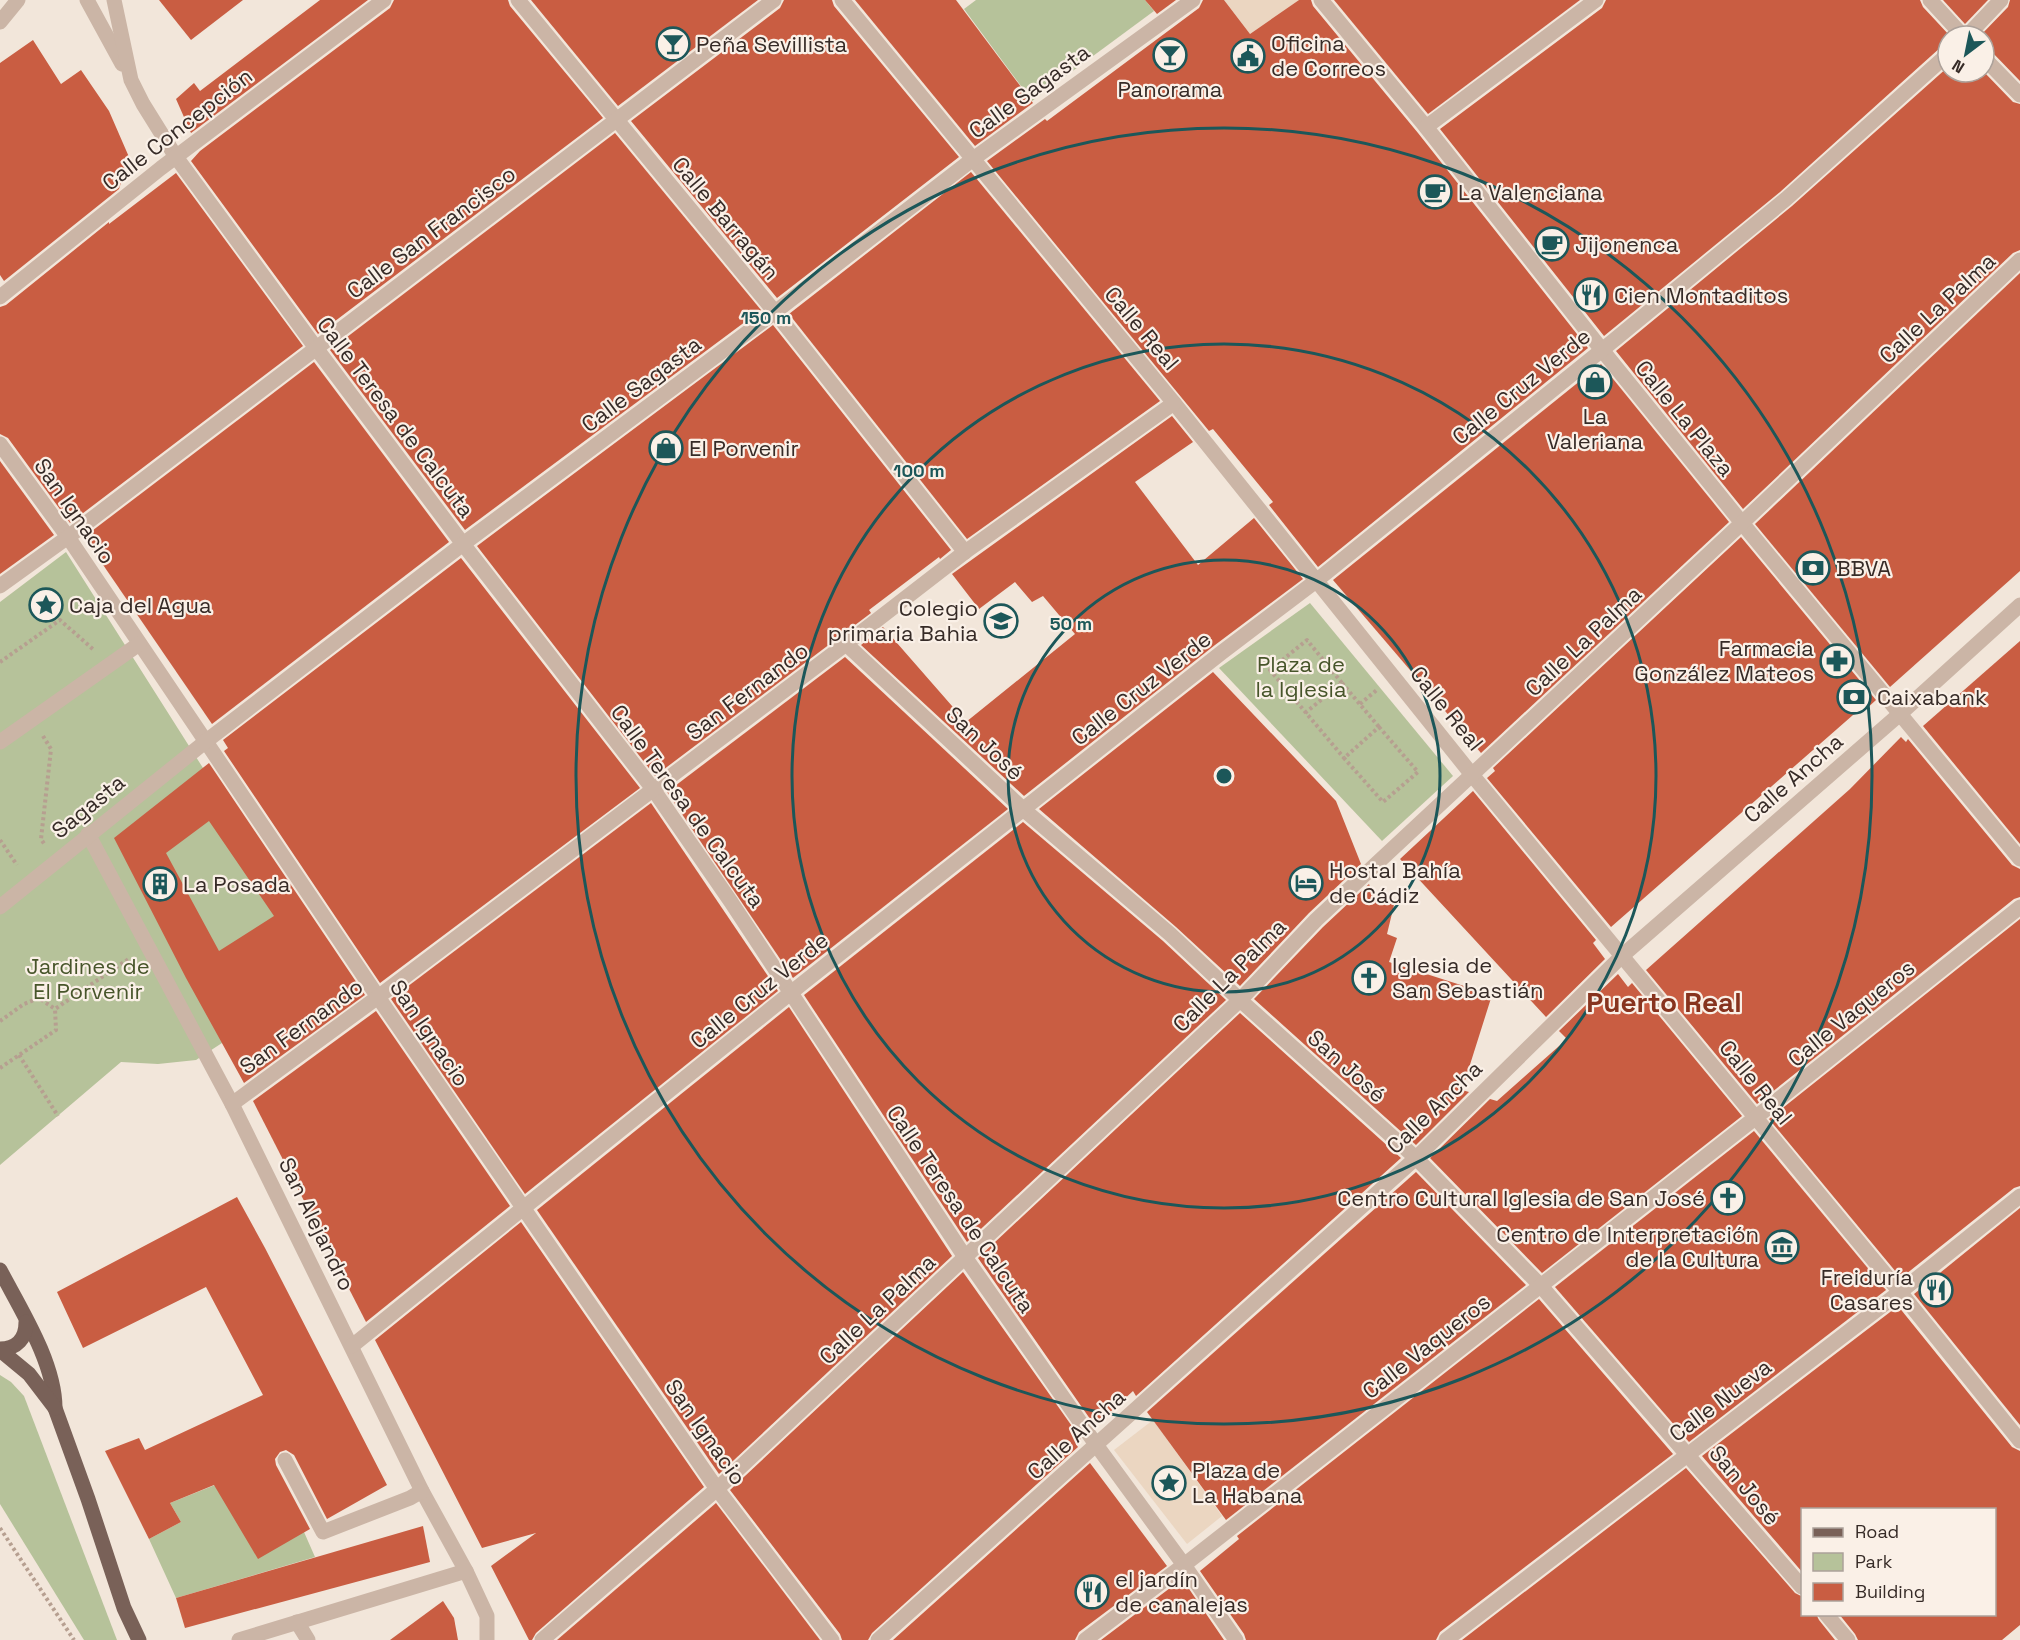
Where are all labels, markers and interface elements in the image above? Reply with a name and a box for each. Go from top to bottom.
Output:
north arrow [1936,24,1996,84]
bar icon: Peña Sevillista [655,26,691,62]
place label: Oficina de Correos [1271,29,1386,82]
place label: Peña Sevillista [696,30,848,58]
bar icon: Panorama [1152,37,1188,73]
street label: Calle Sagasta [963,38,1095,144]
public building icon: Oficina de Correos [1230,38,1266,74]
text: N [1948,55,1968,78]
street label: Calle Concepción [96,62,258,196]
place label: Panorama [1118,75,1223,103]
street label: Calle Barragán [666,151,786,285]
street label: Calle San Francisco [341,159,521,305]
cafe icon: La Valenciana [1417,174,1453,210]
place label: La Valenciana [1458,178,1603,206]
cafe icon: Jijonenca [1534,226,1570,262]
place label: Jijonenca [1575,230,1679,258]
street label: Calle La Palma [1873,247,2001,369]
restaurant icon: Cien Montaditos [1573,277,1609,313]
street label: Calle Real [1099,280,1185,376]
place label: Cien Montaditos [1614,281,1788,309]
text: 150 m [741,306,791,329]
street label: Calle Teresa de Calcuta [311,311,481,523]
street label: Calle Cruz Verde [1446,322,1596,450]
street label: Calle Sagasta [576,330,707,438]
street label: Calle La Plaza [1629,354,1741,482]
shop icon: La Valeriana [1577,364,1613,400]
place label: La Valeriana [1547,402,1644,455]
shop icon: El Porvenir [648,430,684,466]
place label: El Porvenir [689,434,799,462]
street label: San Ignacio [28,453,122,569]
text: 100 m [893,459,945,482]
bank icon: BBVA [1795,550,1831,586]
place label: BBVA [1836,554,1891,582]
street label: Calle La Palma [1519,580,1647,702]
place icon: Caja del Agua [28,587,64,623]
place label: Caja del Agua [69,591,212,619]
place label: Colegio primaria Bahia [828,594,978,647]
school or university icon: Colegio primaria Bahia [983,603,1019,639]
text: 50 m [1050,612,1092,635]
street label: Calle Cruz Verde [1065,625,1217,751]
place label: Farmacia González Mateos [1634,634,1814,687]
street label: San Fernando [680,636,814,746]
pharmacy icon: Farmacia González Mateos [1819,643,1855,679]
park label: Plaza de la Iglesia [1255,650,1347,703]
street label: Calle Real [1404,660,1490,756]
bank icon: Caixabank [1836,679,1872,715]
place label: Caixabank [1877,683,1987,711]
street label: Calle Teresa de Calcuta [605,699,771,913]
street label: San José [940,700,1030,786]
street label: Calle Ancha [1738,727,1849,829]
centre of rings [1214,766,1234,786]
street label: Sagasta [46,768,131,844]
place label: Hostal Bahía de Cádiz [1329,856,1461,909]
hotel icon: Hostal Bahía de Cádiz [1288,865,1324,901]
building icon: La Posada [142,866,178,902]
place label: La Posada [183,870,291,898]
street label: Calle La Palma [1166,912,1292,1038]
street label: Calle Cruz Verde [684,926,834,1054]
place label: Iglesia de San Sebastián [1392,951,1544,1004]
park label: Jardines de El Porvenir [26,952,150,1005]
street label: Calle Vaqueros [1782,953,1920,1073]
church icon: Iglesia de San Sebastián [1351,960,1387,996]
street label: San Fernando [234,972,368,1080]
street label: San Ignacio [384,974,476,1092]
district label: Puerto Real [1586,984,1742,1020]
street label: San José [1302,1023,1392,1109]
street label: Calle Real [1713,1034,1799,1130]
street label: Calle Ancha [1380,1054,1488,1160]
street label: Calle Teresa de Calcuta [881,1100,1041,1318]
street label: San Alejandro [273,1153,361,1295]
church icon: Centro Cultural Iglesia de San José [1710,1180,1746,1216]
place label: Centro Cultural Iglesia de San José [1337,1184,1705,1212]
place label: Centro de Interpretación de la Cultura [1496,1220,1759,1273]
museum icon: Centro de Interpretación de la Cultura [1764,1229,1800,1265]
street label: Calle La Palma [813,1248,941,1370]
place label: Freiduría Casares [1821,1263,1913,1316]
restaurant icon: Freiduría Casares [1918,1272,1954,1308]
street label: Calle Vaqueros [1356,1287,1496,1405]
street label: Calle Nueva [1663,1352,1777,1448]
street label: San Ignacio [659,1374,753,1490]
street label: Calle Ancha [1021,1382,1131,1485]
street label: San José [1703,1439,1787,1531]
place label: Plaza de La Habana [1192,1456,1303,1509]
place icon: Plaza de La Habana [1151,1465,1187,1501]
legend [1801,1508,1996,1616]
text: Road [1855,1520,1899,1543]
text: Park [1855,1550,1893,1573]
place label: el jardín de canalejas [1115,1565,1248,1618]
restaurant icon: el jardín de canalejas [1074,1574,1110,1610]
text: Building [1855,1580,1925,1603]

